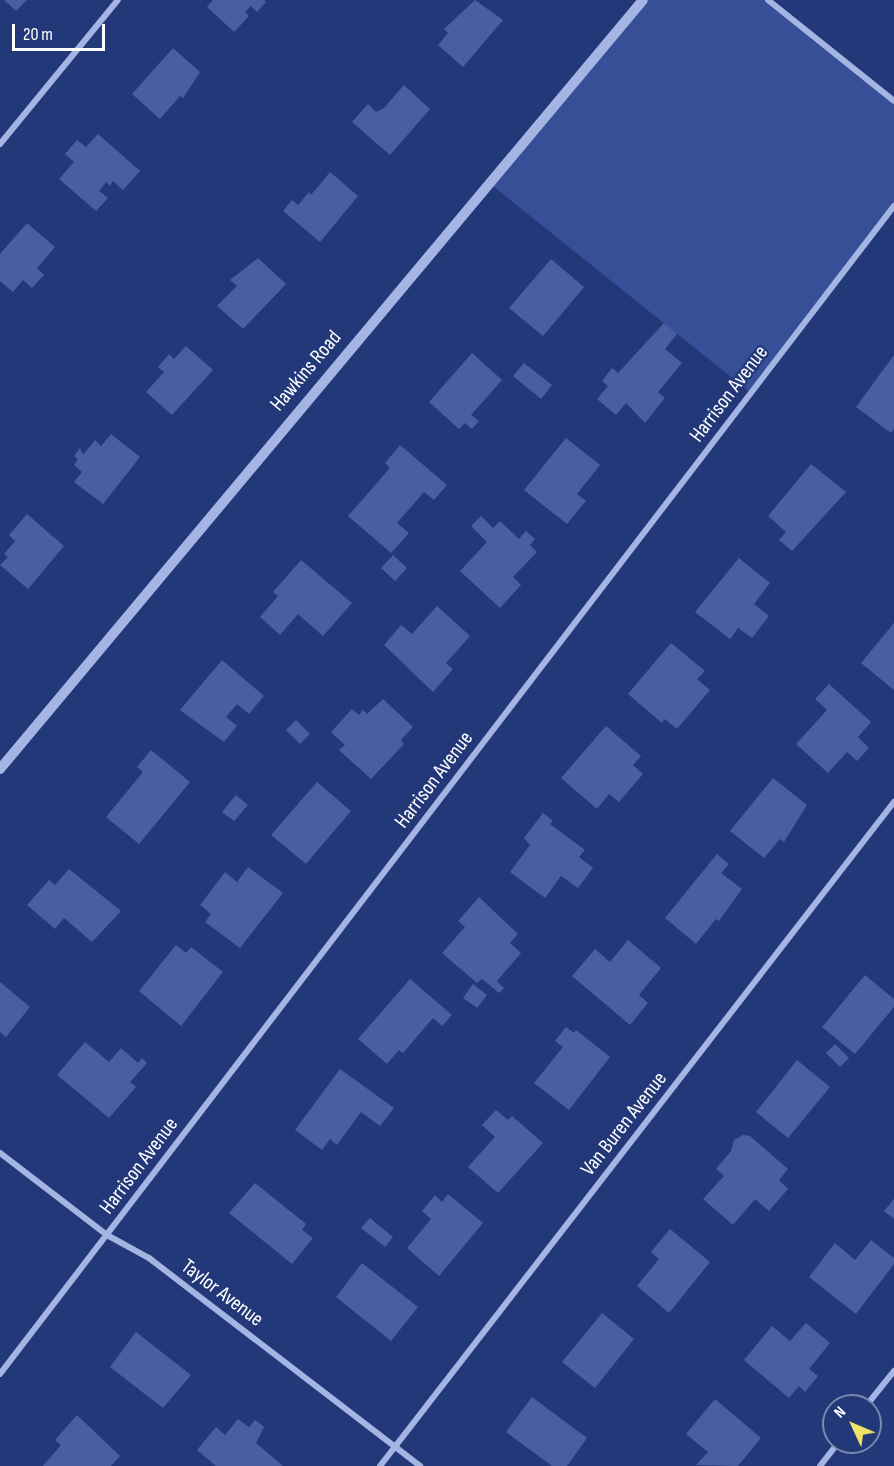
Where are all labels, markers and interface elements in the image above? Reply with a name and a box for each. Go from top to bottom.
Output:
scale bar [15,12,108,50]
text: 20 m [23,24,53,45]
street label: Hawkins Road [265,326,347,416]
street label: Harrison Avenue [684,341,774,447]
street label: Harrison Avenue [389,727,479,833]
street label: Van Buren Avenue [576,1067,672,1181]
street label: Harrison Avenue [94,1113,184,1219]
street label: Taylor Avenue [176,1254,268,1332]
north arrow [822,1394,882,1454]
text: N [830,1403,850,1422]

